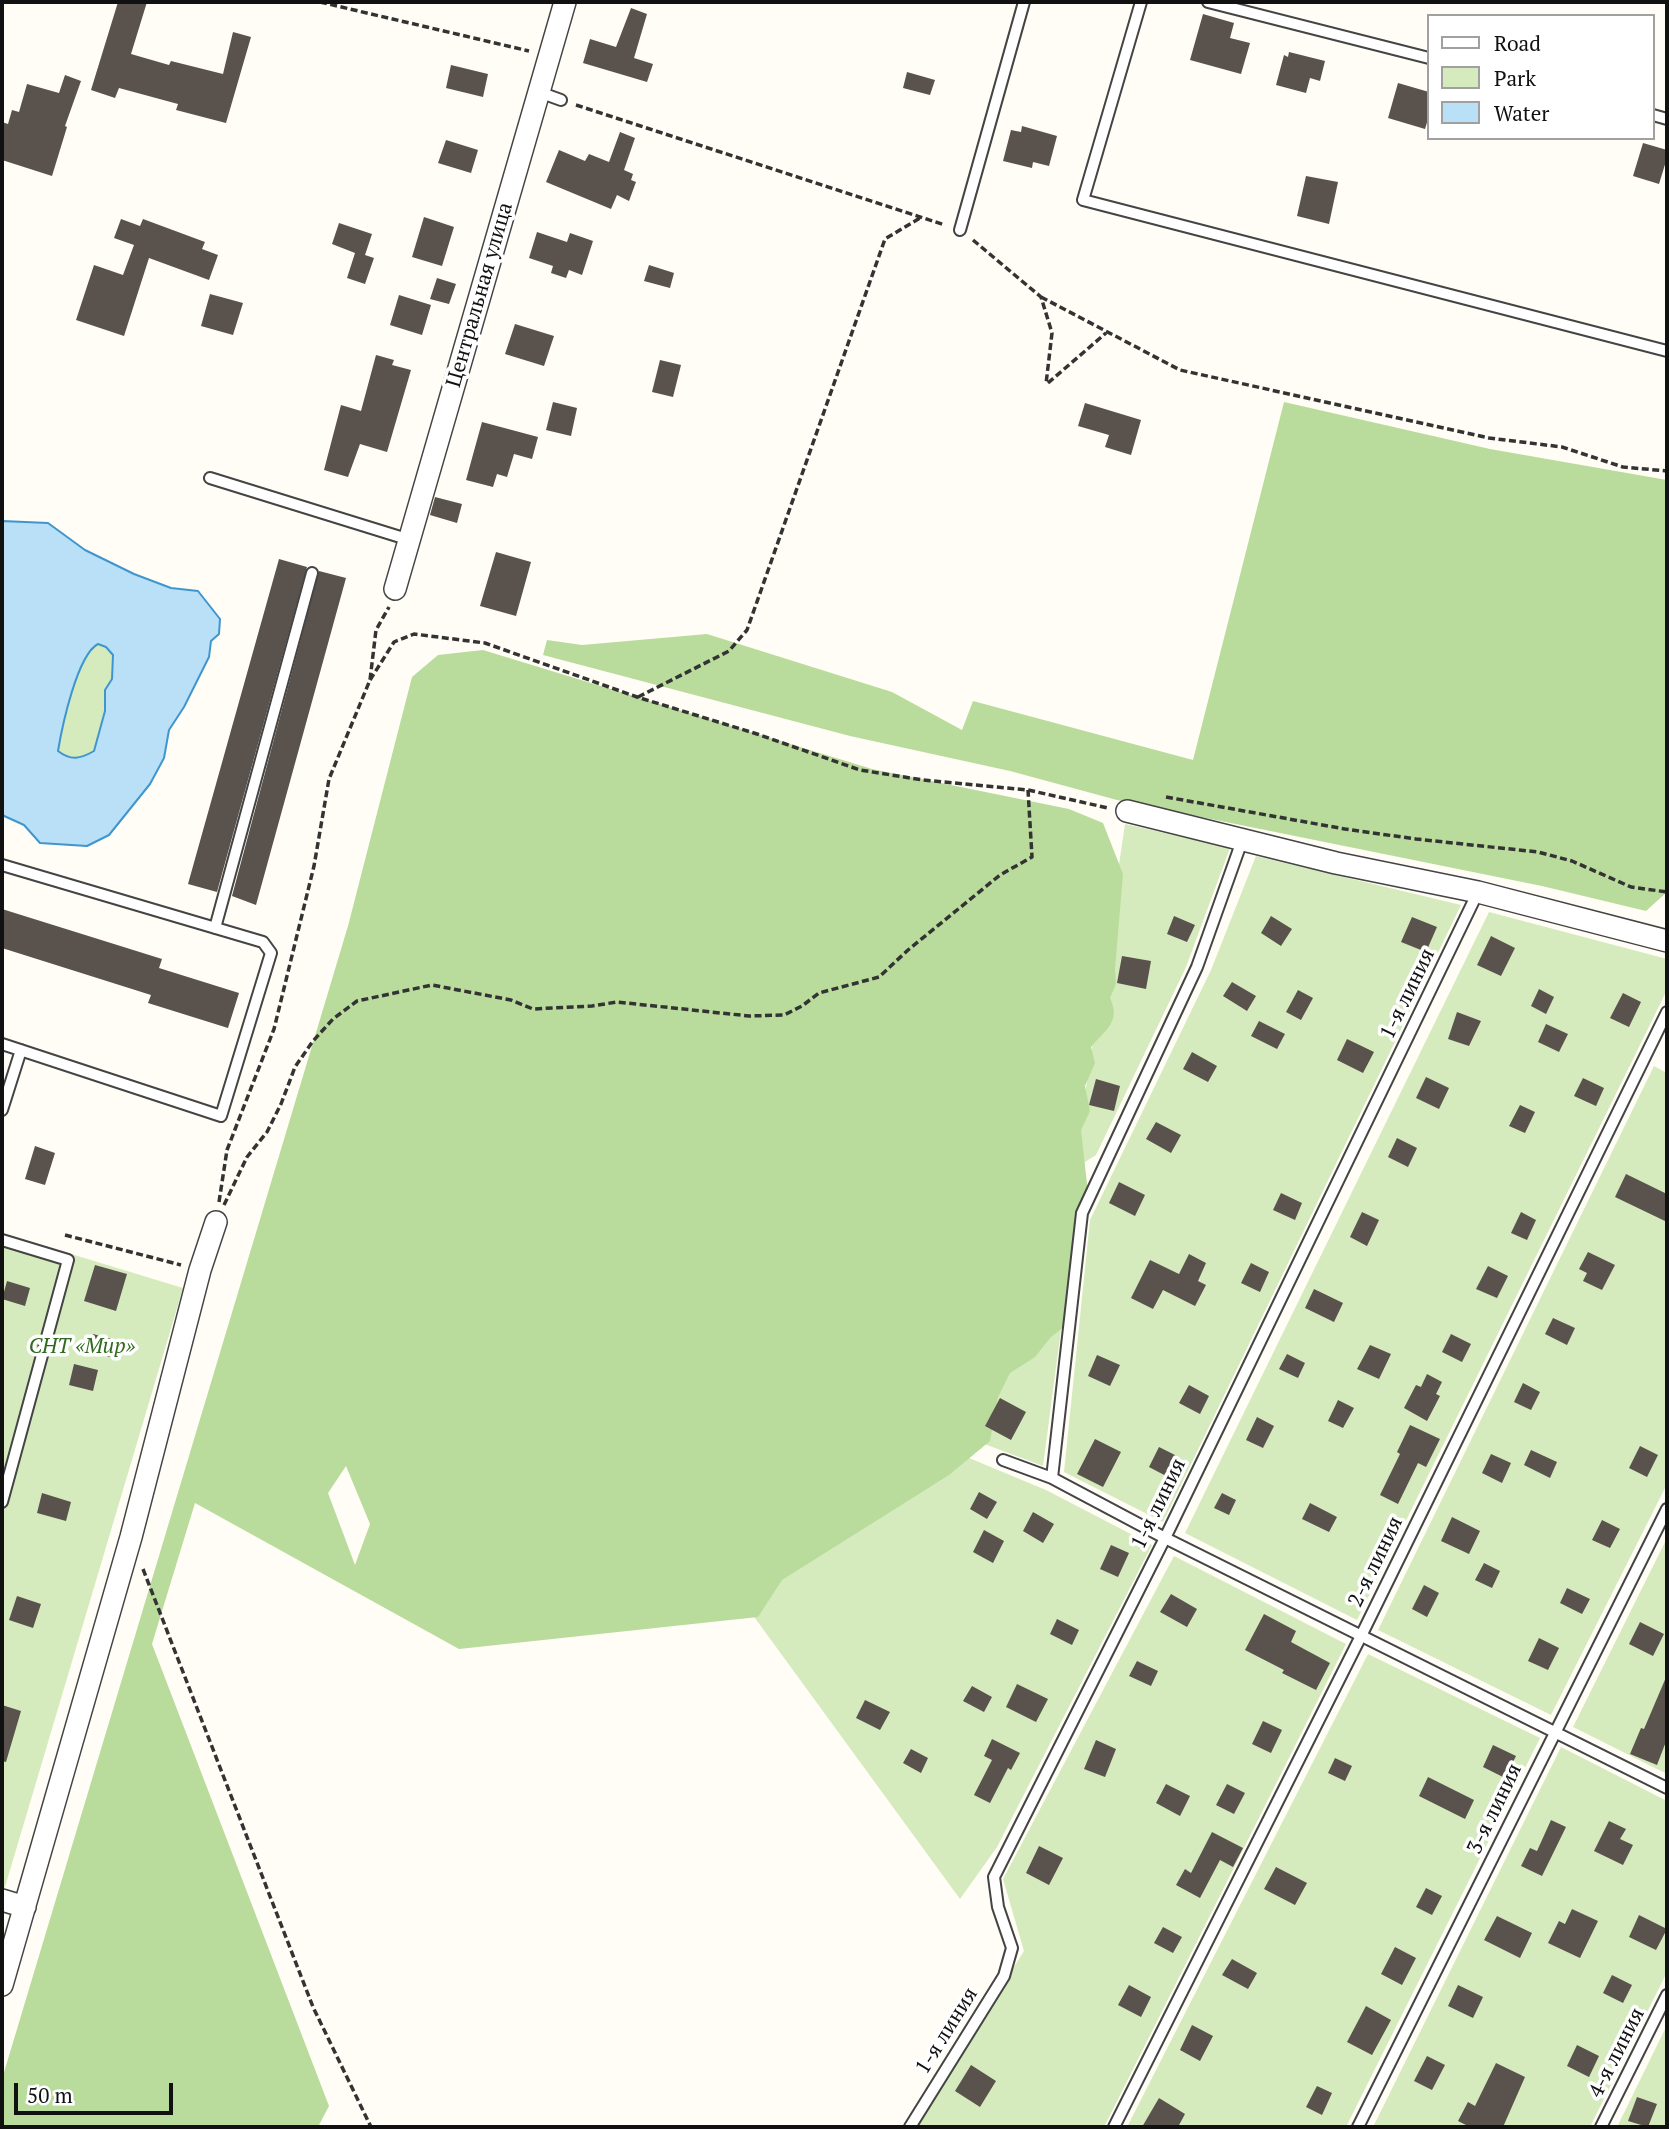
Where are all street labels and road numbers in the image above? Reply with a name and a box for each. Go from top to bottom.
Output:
street label: Центральная улица [442,200,518,390]
street label: 1-я линия [1375,945,1441,1043]
street label: 1-я линия [1126,1455,1192,1553]
street label: 2-я линия [1343,1513,1409,1611]
street label: 3-я линия [1462,1760,1528,1858]
street label: 1-я линия [910,1983,984,2079]
street label: 4-я линия [1584,2004,1650,2102]

